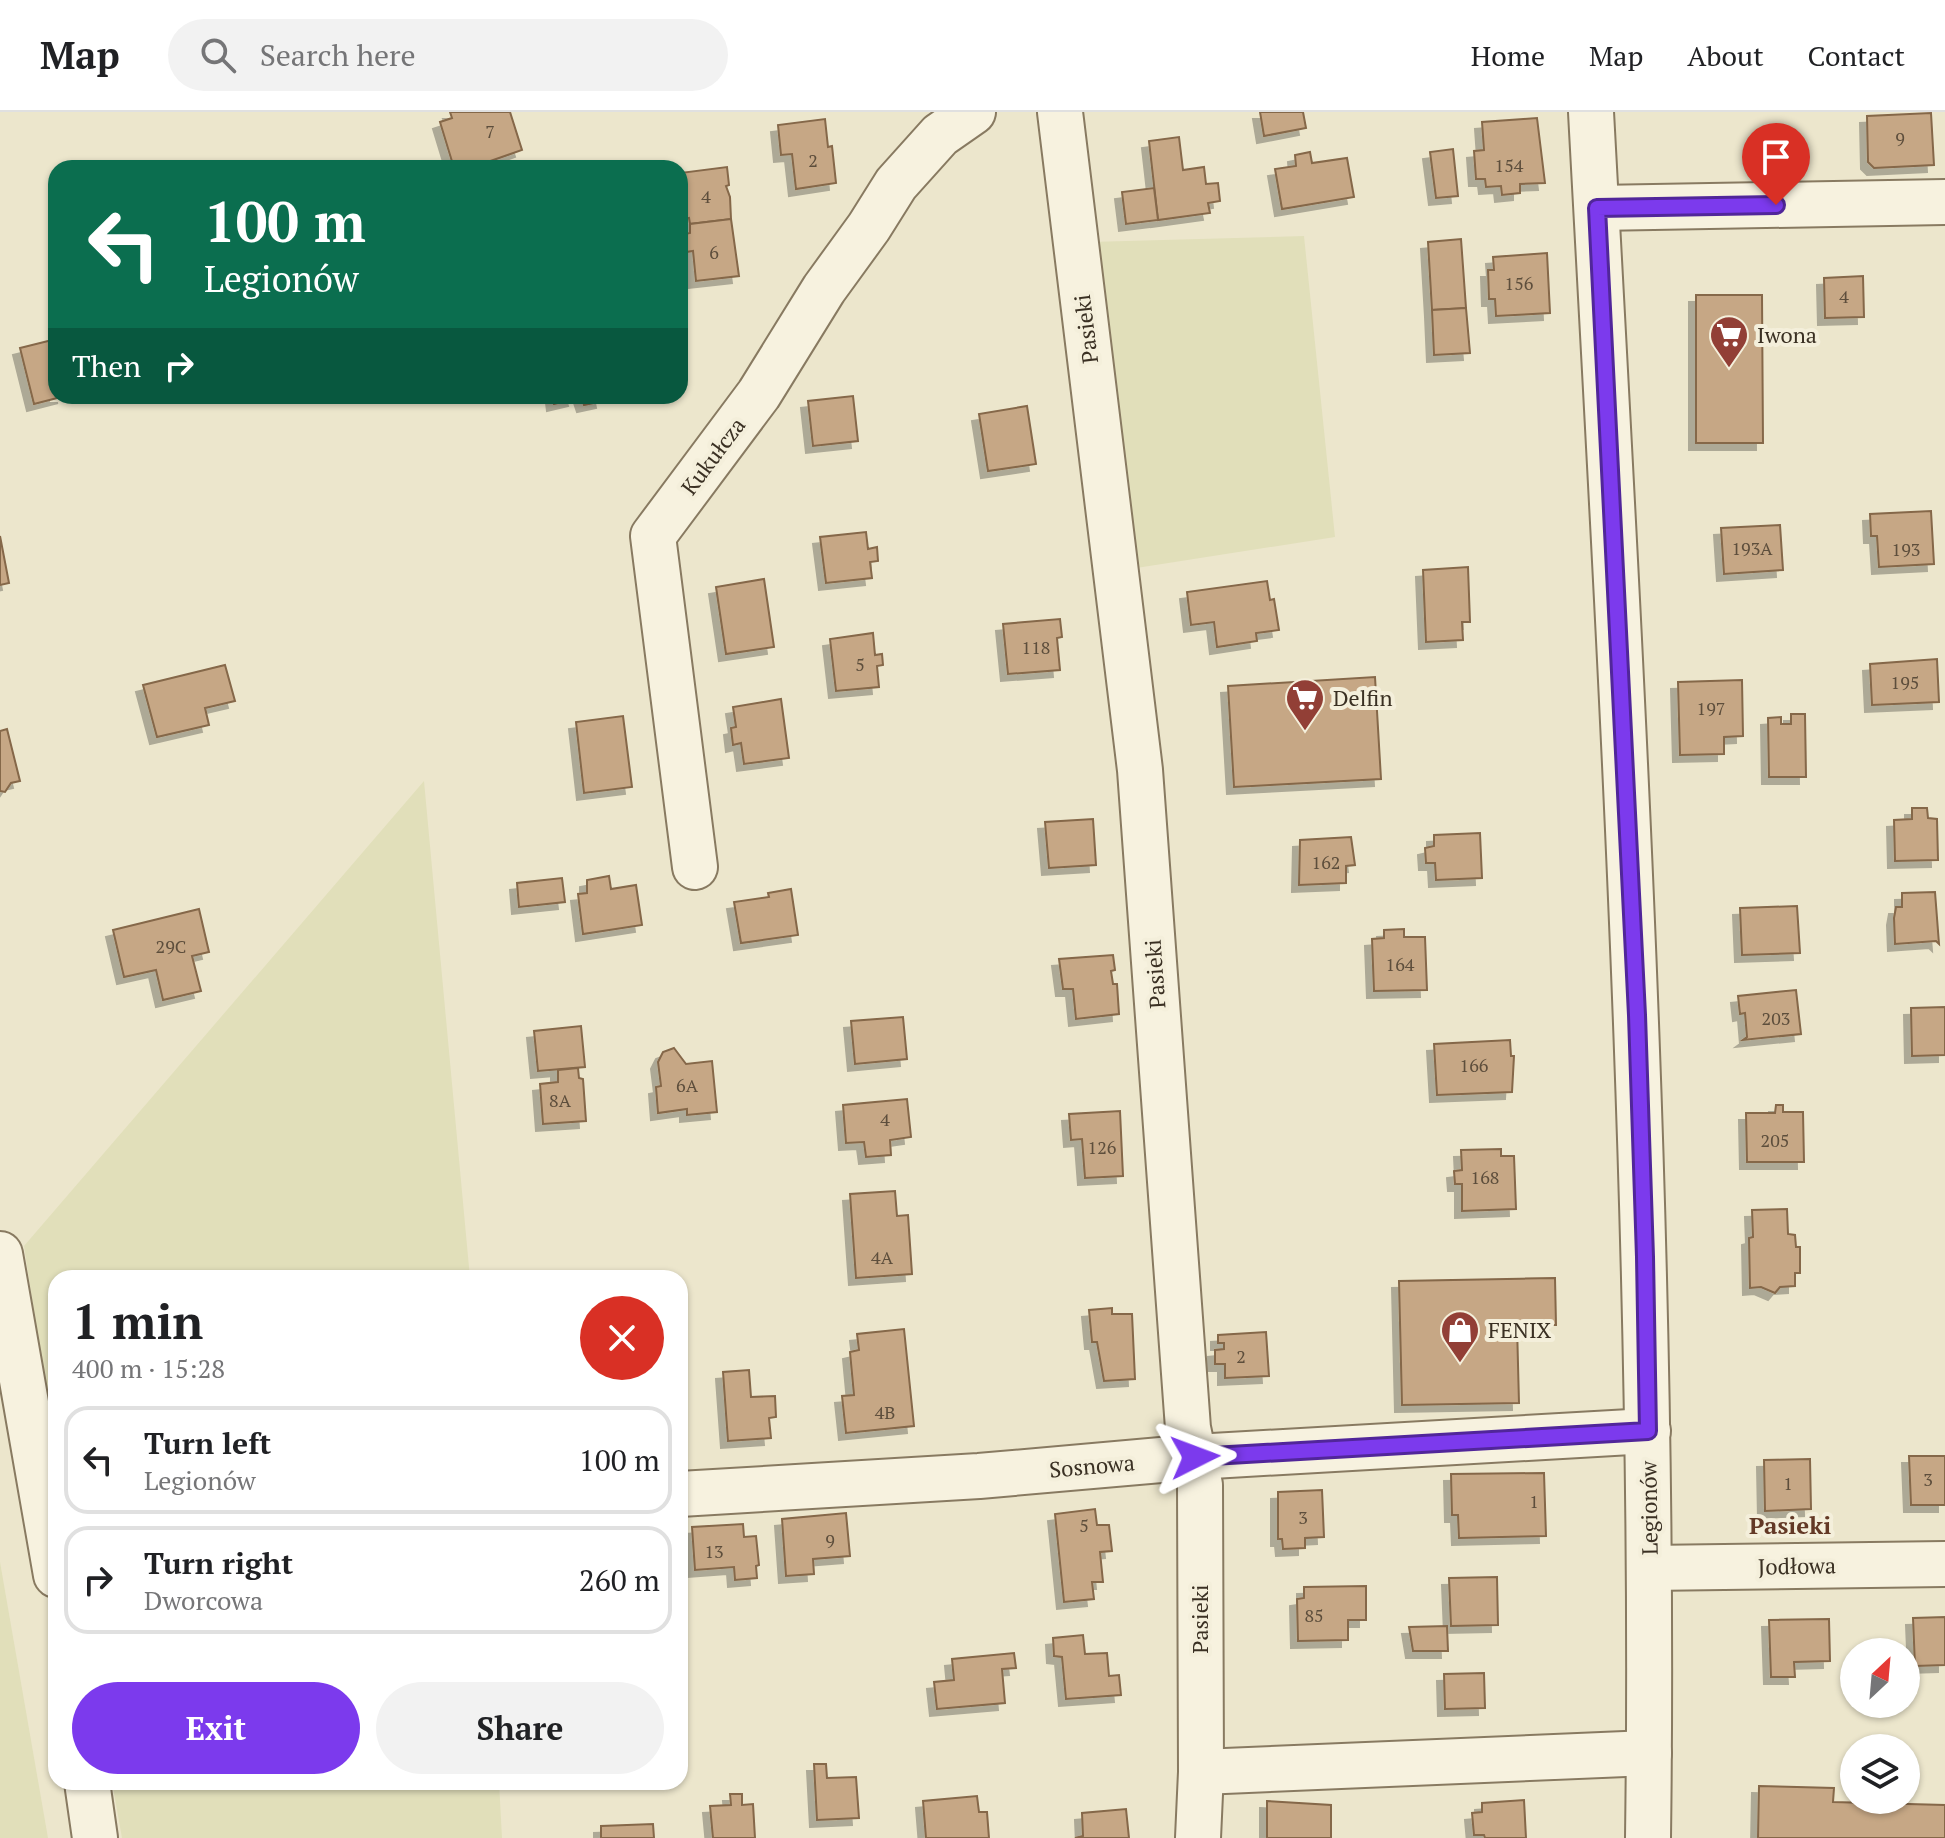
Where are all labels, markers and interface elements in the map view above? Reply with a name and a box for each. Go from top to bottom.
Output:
search box [168,19,728,91]
text: Map [40,30,120,80]
icon: search [196,33,240,77]
text: Search here [260,35,416,75]
text: Home [1471,37,1545,74]
text: Map [1589,37,1643,74]
text: About [1687,37,1764,74]
text: Contact [1808,37,1905,74]
house number: 7 [485,119,495,143]
pin [1742,123,1810,205]
house number: 9 [1895,126,1905,150]
icon: arrive [1754,135,1798,179]
house number: 2 [808,148,818,172]
house number: 154 [1495,153,1524,177]
text: 100 m [204,184,366,258]
house number: 4 [701,184,711,208]
icon: left [72,192,176,296]
house number: 6 [709,240,719,264]
text: Legionów [204,255,359,302]
house number: 156 [1505,271,1534,295]
house number: 4 [1839,284,1849,308]
street label: Pasieki [1067,293,1104,365]
supermarket icon: Iwona [1708,314,1750,369]
place label: Iwona [1757,320,1817,349]
icon: right [157,344,201,388]
text: Then [72,346,141,386]
street label: Kukułcza [674,411,751,500]
house number: 193A [1731,536,1773,560]
house number: 193 [1892,537,1920,561]
house number: 118 [1022,635,1050,659]
house number: 5 [855,652,865,676]
house number: 195 [1891,670,1919,694]
supermarket icon: Delfin [1284,677,1326,732]
place label: Delfin [1333,683,1393,712]
house number: 197 [1697,696,1725,720]
house number: 162 [1312,850,1340,874]
house number: 29C [156,934,186,958]
street label: Pasieki [1138,938,1171,1010]
house number: 164 [1386,952,1415,976]
house number: 203 [1762,1006,1790,1030]
house number: 166 [1460,1053,1489,1077]
house number: 6A [676,1073,699,1097]
house number: 8A [549,1088,572,1112]
house number: 4 [880,1107,890,1131]
house number: 205 [1761,1128,1789,1152]
house number: 126 [1088,1135,1117,1159]
house number: 168 [1471,1165,1499,1189]
house number: 4A [871,1245,894,1269]
text: 1 min [72,1289,203,1353]
button: close [580,1296,664,1380]
shop icon: FENIX [1439,1309,1481,1364]
place label: FENIX [1488,1315,1552,1344]
house number: 2 [1236,1344,1246,1368]
text: 400 m · 15:28 [72,1351,225,1385]
house number: 4B [875,1400,895,1424]
position arrow [1153,1415,1237,1499]
text: Turn left [144,1423,271,1463]
icon: left [76,1438,120,1482]
text: 100 m [579,1440,660,1480]
street label: Sosnowa [1048,1447,1136,1484]
street label: Legionów [1633,1460,1664,1556]
text: Legionów [144,1463,256,1497]
house number: 3 [1923,1467,1933,1491]
house number: 1 [1783,1471,1793,1495]
house number: 1 [1529,1489,1539,1513]
house number: 3 [1298,1505,1308,1529]
district label: Pasieki [1749,1509,1831,1541]
house number: 5 [1079,1513,1089,1537]
house number: 9 [825,1528,835,1552]
house number: 13 [704,1539,724,1563]
text: Turn right [144,1543,293,1583]
street label: Jodłowa [1758,1550,1836,1581]
icon: right [76,1558,120,1602]
text: 260 m [579,1560,660,1600]
text: Dworcowa [144,1583,263,1617]
street label: Pasieki [1185,1584,1214,1654]
house number: 85 [1304,1603,1324,1627]
north arrow [1840,1638,1920,1718]
map controls [1840,1638,1920,1814]
button: Exit [72,1682,360,1774]
button: Share [376,1682,664,1774]
button: layers [1840,1734,1920,1814]

